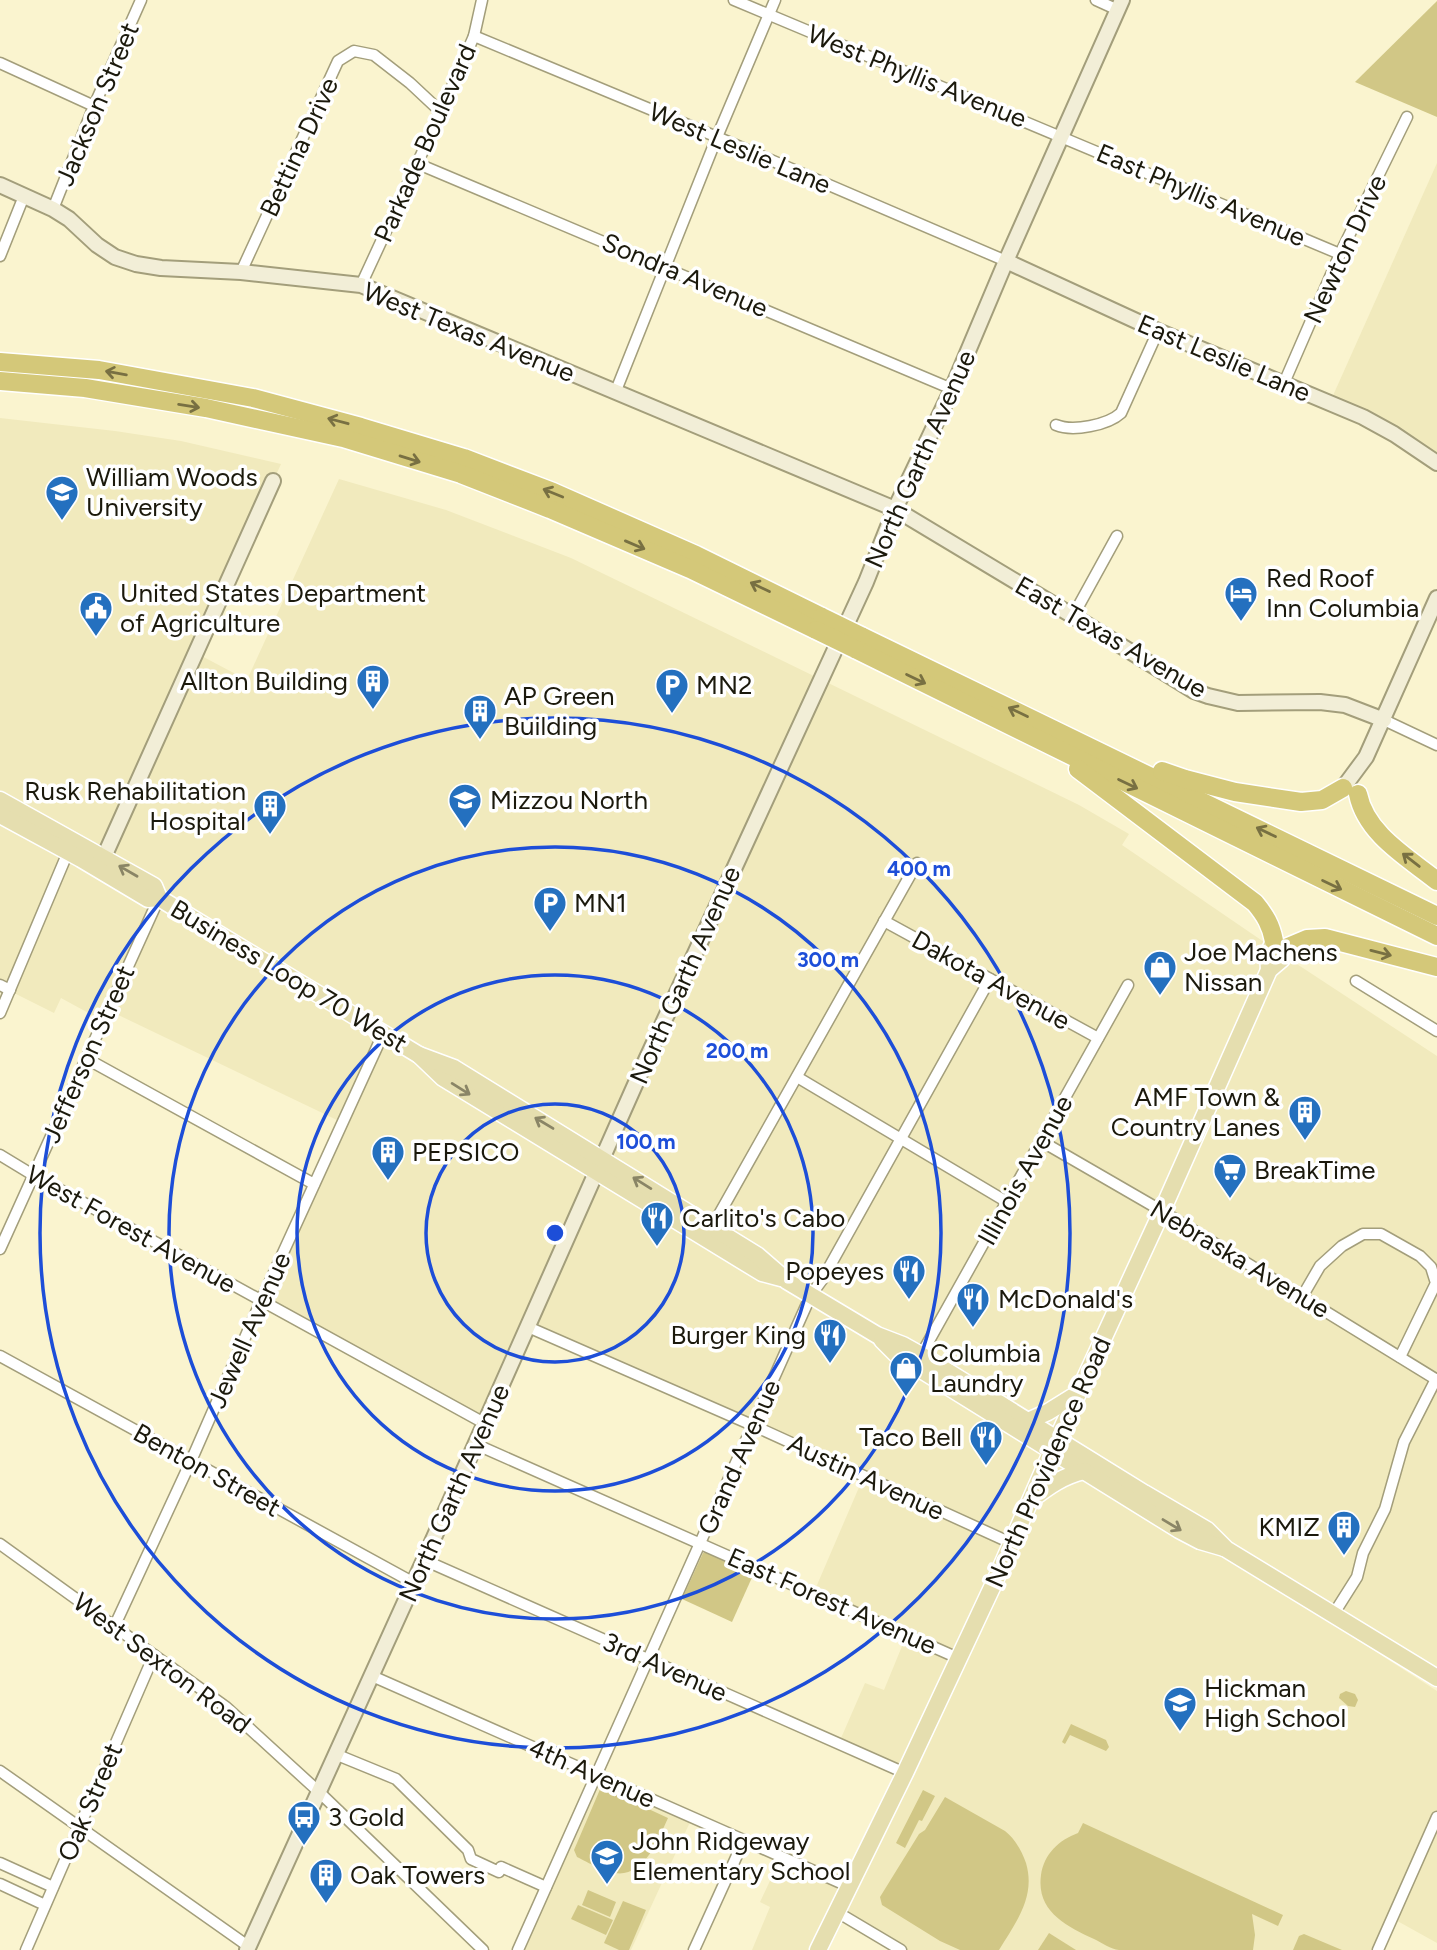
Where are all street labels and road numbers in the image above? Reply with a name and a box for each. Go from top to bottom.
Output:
street label: Jackson Street [48,17,146,190]
street label: West Phyllis Avenue [803,17,1031,135]
street label: Parkade Boulevard [367,39,483,247]
street label: Bettina Drive [253,72,345,222]
street label: West Leslie Lane [644,95,836,201]
street label: East Phyllis Avenue [1092,137,1310,253]
street label: Newton Drive [1297,170,1393,328]
street label: Sondra Avenue [597,226,773,324]
street label: West Texas Avenue [359,275,579,389]
street label: East Leslie Lane [1133,307,1315,409]
street label: North Garth Avenue [858,345,982,573]
street label: East Texas Avenue [1010,569,1212,705]
street label: North Garth Avenue [623,861,747,1089]
street label: Business Loop 70 West [165,893,413,1059]
street label: Dakota Avenue [906,923,1076,1037]
street label: Jefferson Street [35,960,141,1148]
street label: Illinois Avenue [971,1089,1079,1251]
street label: West Forest Avenue [21,1158,241,1300]
street label: Nebraska Avenue [1144,1193,1336,1325]
street label: Jewell Avenue [200,1247,298,1413]
street label: North Providence Road [978,1332,1118,1592]
street label: Grand Avenue [691,1375,787,1539]
street label: North Garth Avenue [392,1379,516,1607]
street label: Benton Street [128,1416,286,1524]
street label: Austin Avenue [783,1427,949,1527]
street label: East Forest Avenue [723,1541,941,1661]
street label: West Sexton Road [67,1586,257,1740]
street label: 3rd Avenue [598,1625,732,1709]
street label: 4th Avenue [524,1731,660,1815]
street label: Oak Street [51,1738,129,1866]

